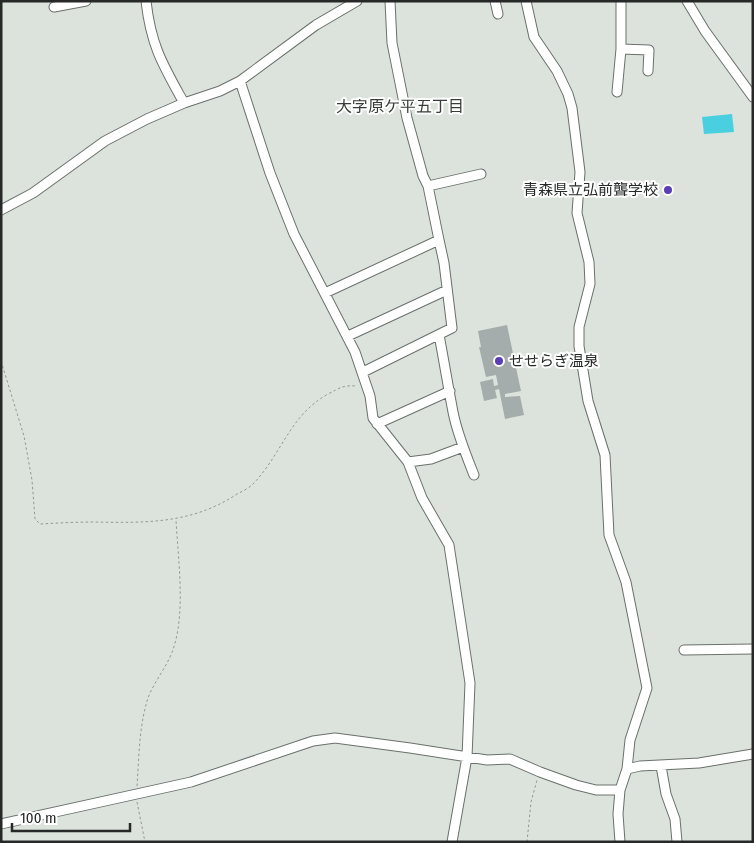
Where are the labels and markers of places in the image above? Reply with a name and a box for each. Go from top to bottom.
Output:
place label: 青森県立弘前聾学校 [523,181,658,199]
marker: 青森県立弘前聾学校 [662,184,674,196]
place label: せせらぎ温泉 [509,352,599,370]
marker: せせらぎ温泉 [493,355,505,367]

